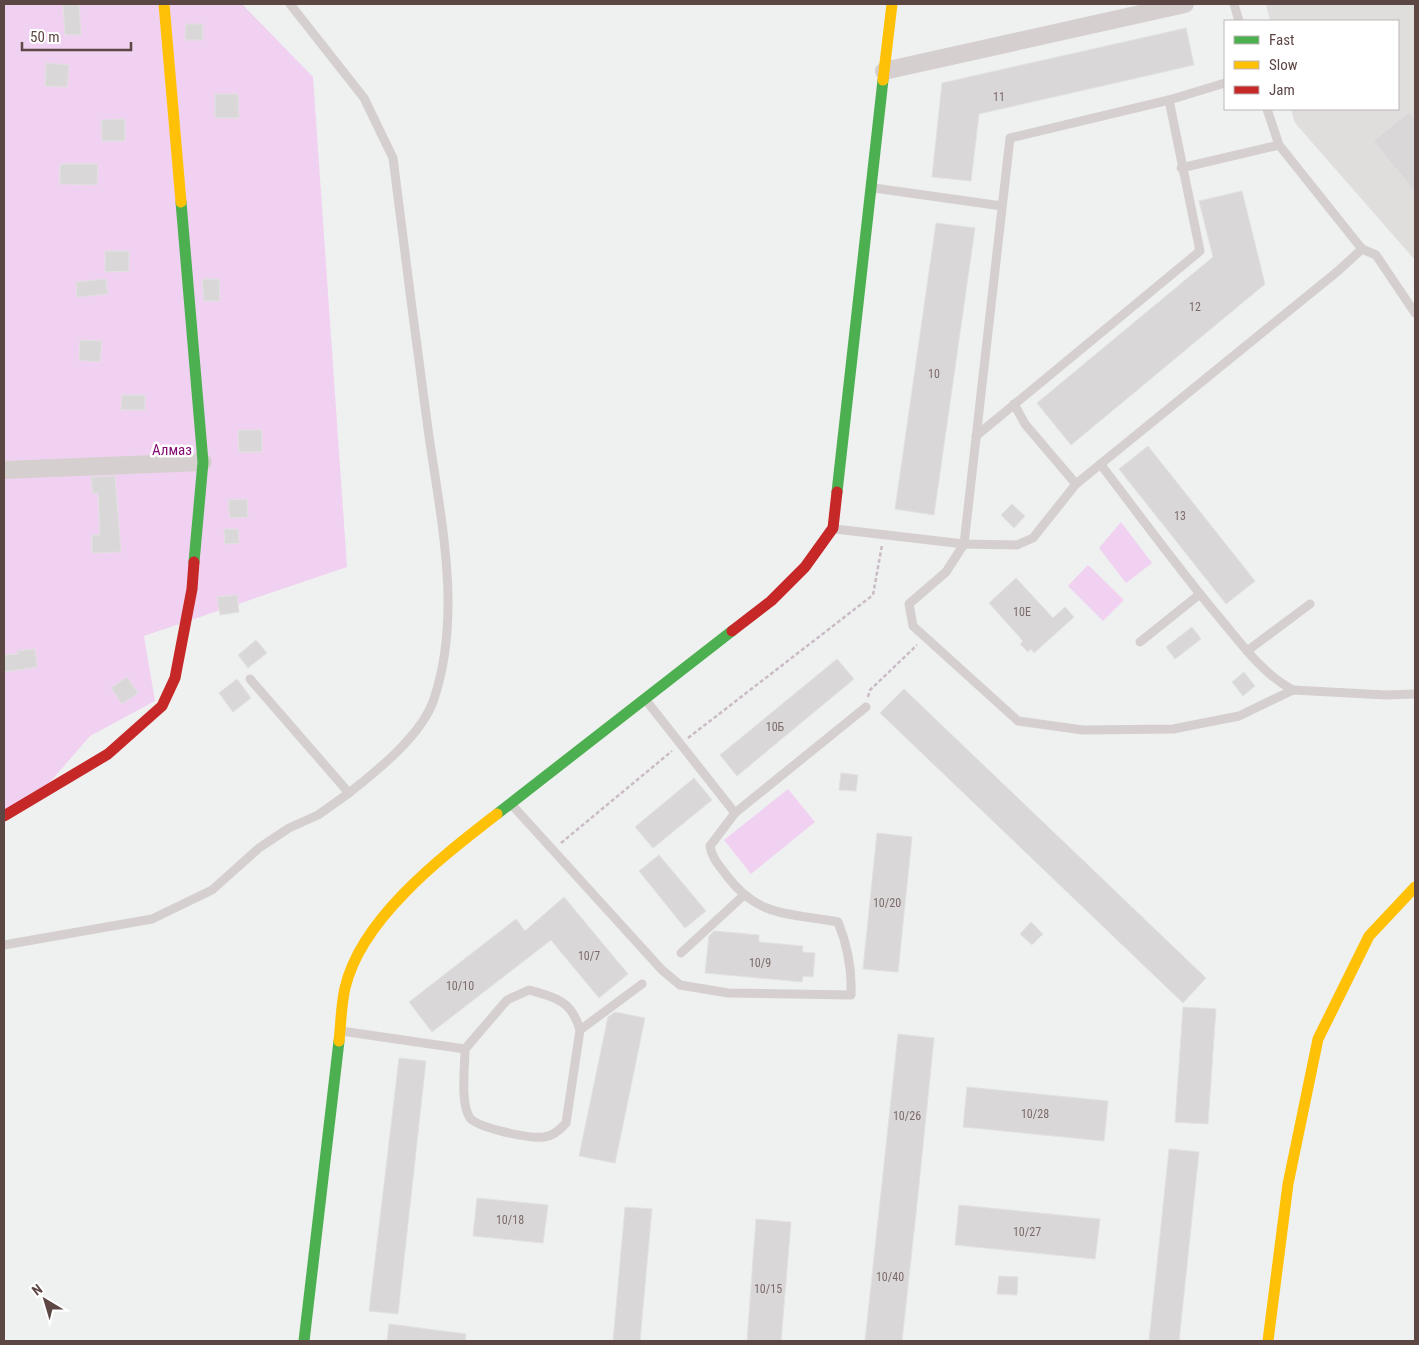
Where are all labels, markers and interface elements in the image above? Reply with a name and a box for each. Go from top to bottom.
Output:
scale bar [22,20,131,52]
legend [1224,20,1399,110]
text: 50 m [30,28,60,46]
text: Fast [1269,31,1294,49]
text: Slow [1269,56,1298,74]
text: Jam [1269,81,1295,99]
house number: 11 [993,90,1005,104]
house number: 12 [1189,300,1201,314]
house number: 10 [928,367,940,381]
park label: Алмаз [152,441,192,459]
house number: 13 [1174,509,1186,523]
house number: 10Е [1013,605,1031,619]
house number: 10Б [766,720,785,734]
house number: 10/20 [873,896,901,910]
house number: 10/7 [578,949,600,963]
house number: 10/9 [749,956,771,970]
house number: 10/10 [446,979,474,993]
house number: 10/28 [1021,1107,1049,1121]
house number: 10/26 [893,1109,921,1123]
house number: 10/18 [496,1213,524,1227]
house number: 10/27 [1013,1225,1041,1239]
house number: 10/40 [876,1270,904,1284]
north arrow [20,1275,70,1325]
text: N [29,1281,45,1299]
house number: 10/15 [754,1282,782,1296]

